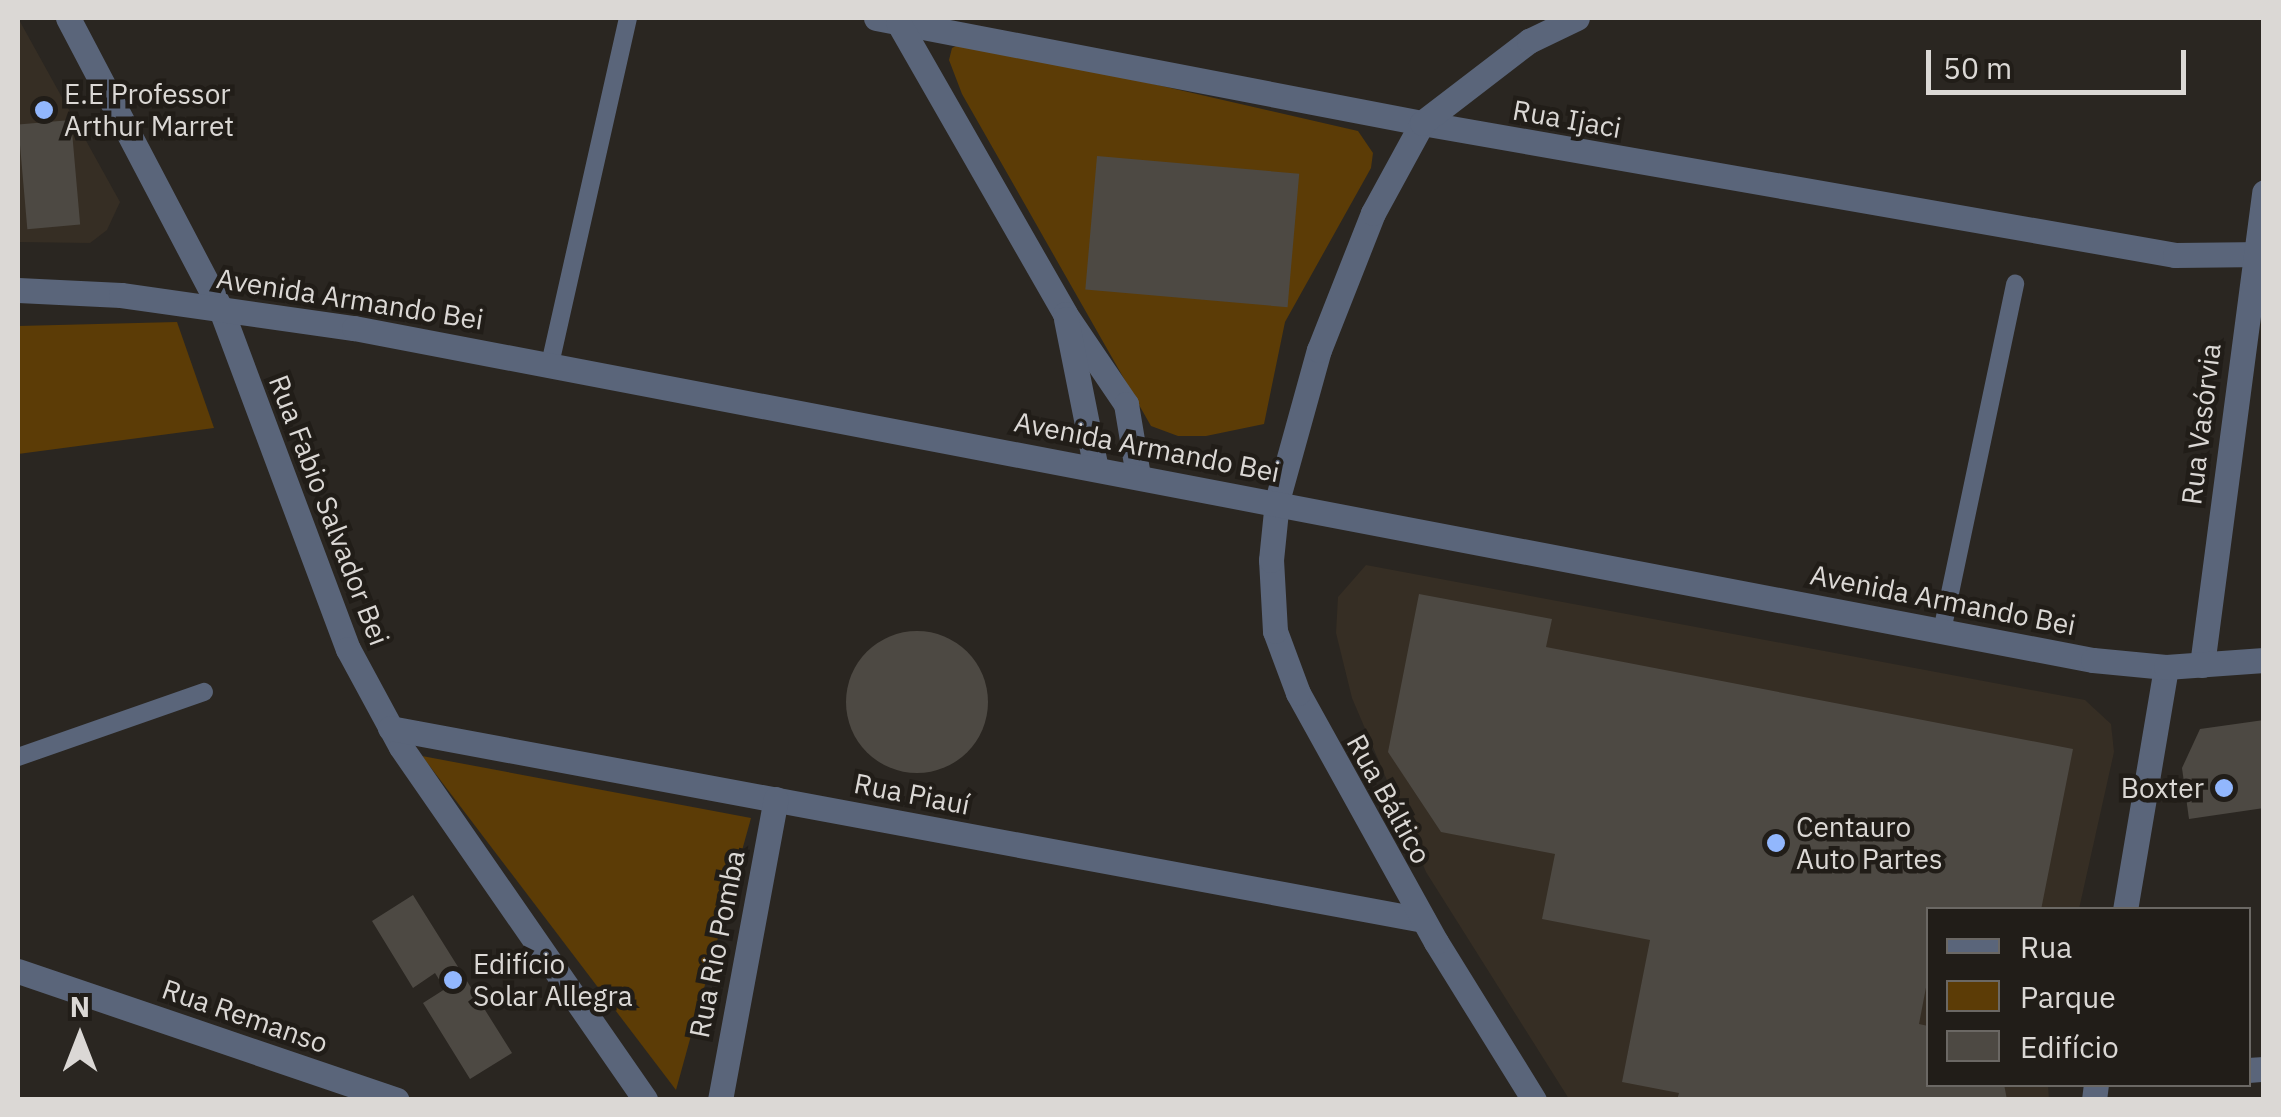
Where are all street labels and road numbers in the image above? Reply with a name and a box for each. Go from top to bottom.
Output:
street label: Rua Ijaci [1510,93,1624,145]
street label: Avenida Armando Bei [214,261,486,337]
street label: Rua Vasórvia [2174,341,2228,507]
street label: Rua Fabio Salvador Bei [262,370,396,650]
street label: Avenida Armando Bei [1011,405,1283,489]
street label: Avenida Armando Bei [1807,558,2079,642]
street label: Rua Báltico [1340,729,1438,869]
street label: Rua Piauí [851,766,973,822]
street label: Rua Rio Pomba [682,847,752,1041]
street label: Rua Remanso [158,972,332,1060]

